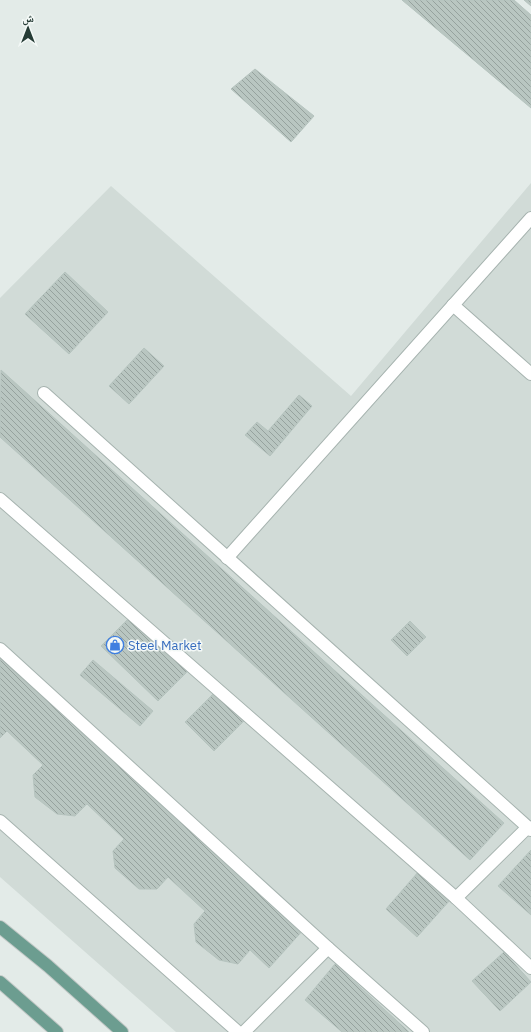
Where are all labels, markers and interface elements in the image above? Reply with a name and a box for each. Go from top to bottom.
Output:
north arrow [8,8,48,48]
text: ش [22,11,34,26]
shop icon: Steel Market [105,635,125,655]
place label: Steel Market [128,637,202,654]

